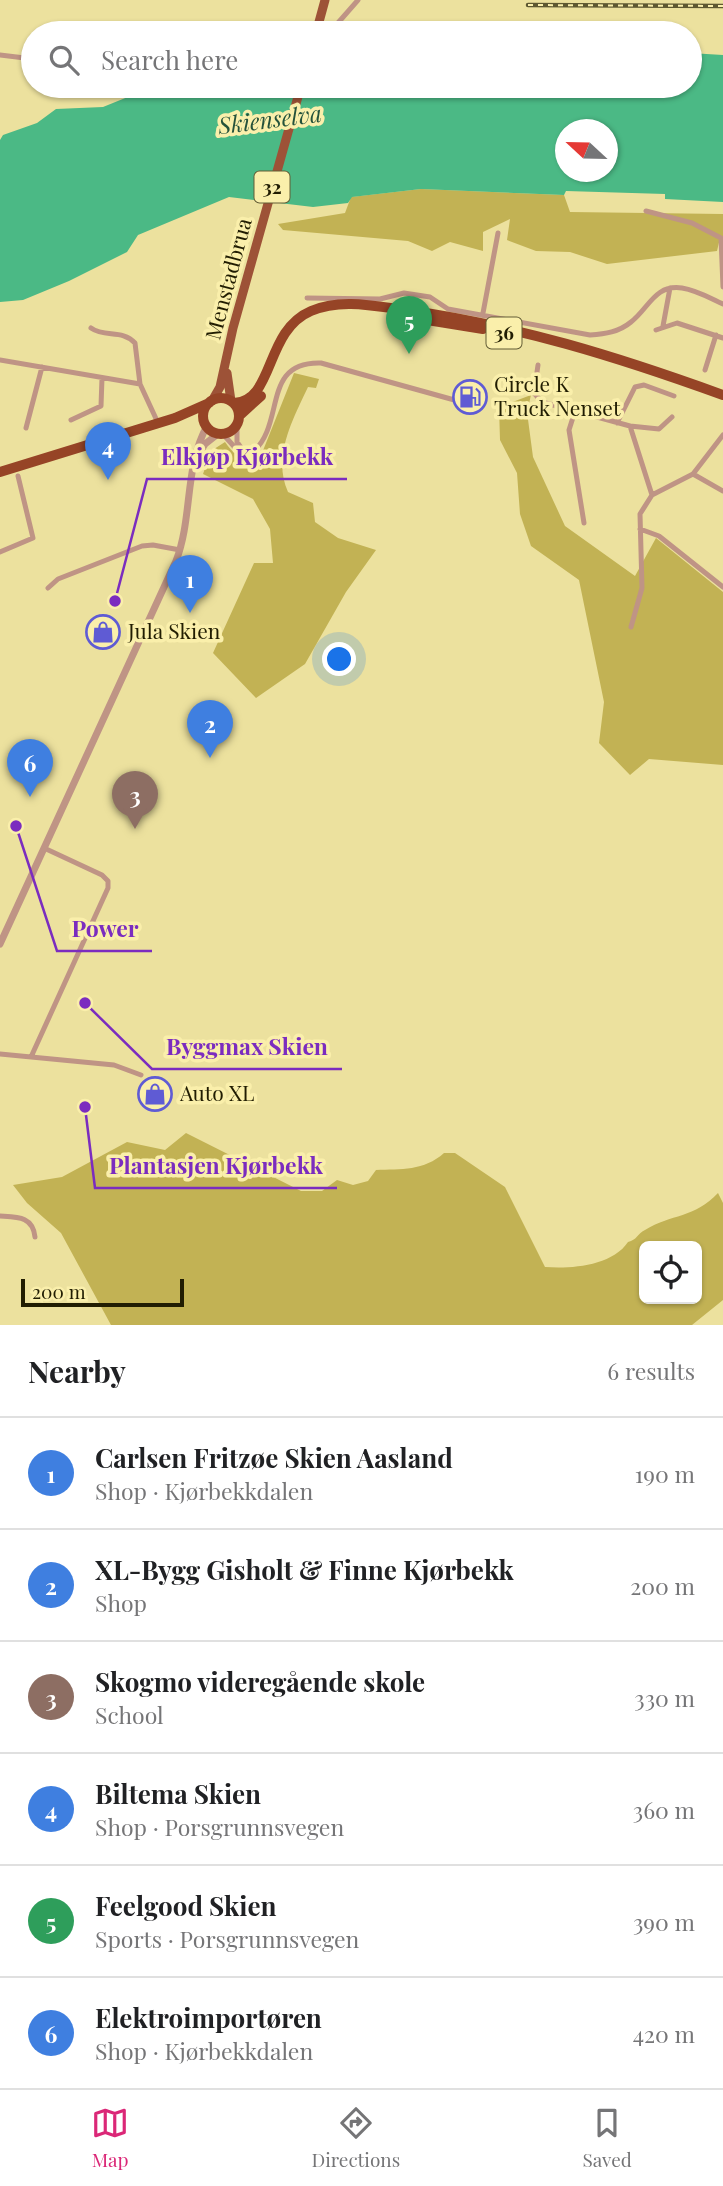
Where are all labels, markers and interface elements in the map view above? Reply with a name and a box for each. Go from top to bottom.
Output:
search box [21,21,702,98]
icon: search [45,41,83,79]
text: Search here [101,42,238,77]
water label: Skienselva [215,97,323,140]
north arrow [555,119,618,182]
road number: 32 [254,172,290,202]
street label: Menstadbrua [197,214,257,342]
pin: 5 [386,296,432,354]
road number: 36 [486,318,522,348]
place label: Circle K Truck Nenset [494,369,621,421]
fuel station icon: Circle K Truck Nenset [451,378,489,416]
pin: 4 [85,422,131,480]
callout: Elkjøp Kjørbekk [147,435,347,479]
text: Elkjøp Kjørbekk [161,440,334,471]
pin: 1 [167,555,213,613]
shop icon: Jula Skien [84,613,122,651]
place label: Jula Skien [127,616,221,644]
your location [322,642,356,676]
pin: 2 [187,700,233,758]
pin: 6 [7,739,53,797]
pin: 3 [112,771,158,829]
callout: Power [57,907,152,951]
text: Power [71,912,139,943]
callout: Byggmax Skien [152,1025,342,1069]
text: Byggmax Skien [166,1030,328,1061]
shop icon: Auto XL [136,1075,174,1113]
place label: Auto XL [179,1078,254,1106]
callout: Plantasjen Kjørbekk [95,1144,337,1188]
text: Plantasjen Kjørbekk [109,1149,324,1180]
map controls [639,1241,702,1304]
button: locate [639,1241,702,1304]
scale bar [21,1276,184,1308]
text: 200 m [32,1278,86,1304]
text: Nearby [28,1351,126,1391]
text: 6 results [607,1355,695,1386]
text: Carlsen Fritzøe Skien Aasland [95,1440,453,1475]
text: 1 [47,1458,55,1489]
text: 190 m [635,1458,695,1489]
text: Shop · Kjørbekkdalen [95,1475,313,1506]
text: XL-Bygg Gisholt & Finne Kjørbekk [95,1552,514,1587]
text: 2 [45,1570,57,1601]
text: 200 m [630,1570,695,1601]
text: Shop [95,1587,147,1618]
text: Skogmo videregående skole [95,1664,425,1699]
text: 3 [45,1682,57,1713]
text: 330 m [634,1682,695,1713]
text: School [95,1699,164,1730]
text: Biltema Skien [95,1776,261,1811]
text: 4 [45,1794,57,1825]
text: 360 m [633,1794,695,1825]
text: Shop · Porsgrunnsvegen [95,1811,344,1842]
text: Feelgood Skien [95,1888,276,1923]
text: 5 [46,1906,56,1937]
text: 390 m [633,1906,695,1937]
text: Sports · Porsgrunnsvegen [95,1923,359,1954]
text: Elektroimportøren [95,2000,322,2035]
text: 6 [45,2018,57,2049]
text: 420 m [633,2018,695,2049]
text: Shop · Kjørbekkdalen [95,2035,313,2066]
tab: Map [91,2104,129,2172]
tab: Directions [311,2104,400,2172]
tab: Saved [582,2104,632,2172]

